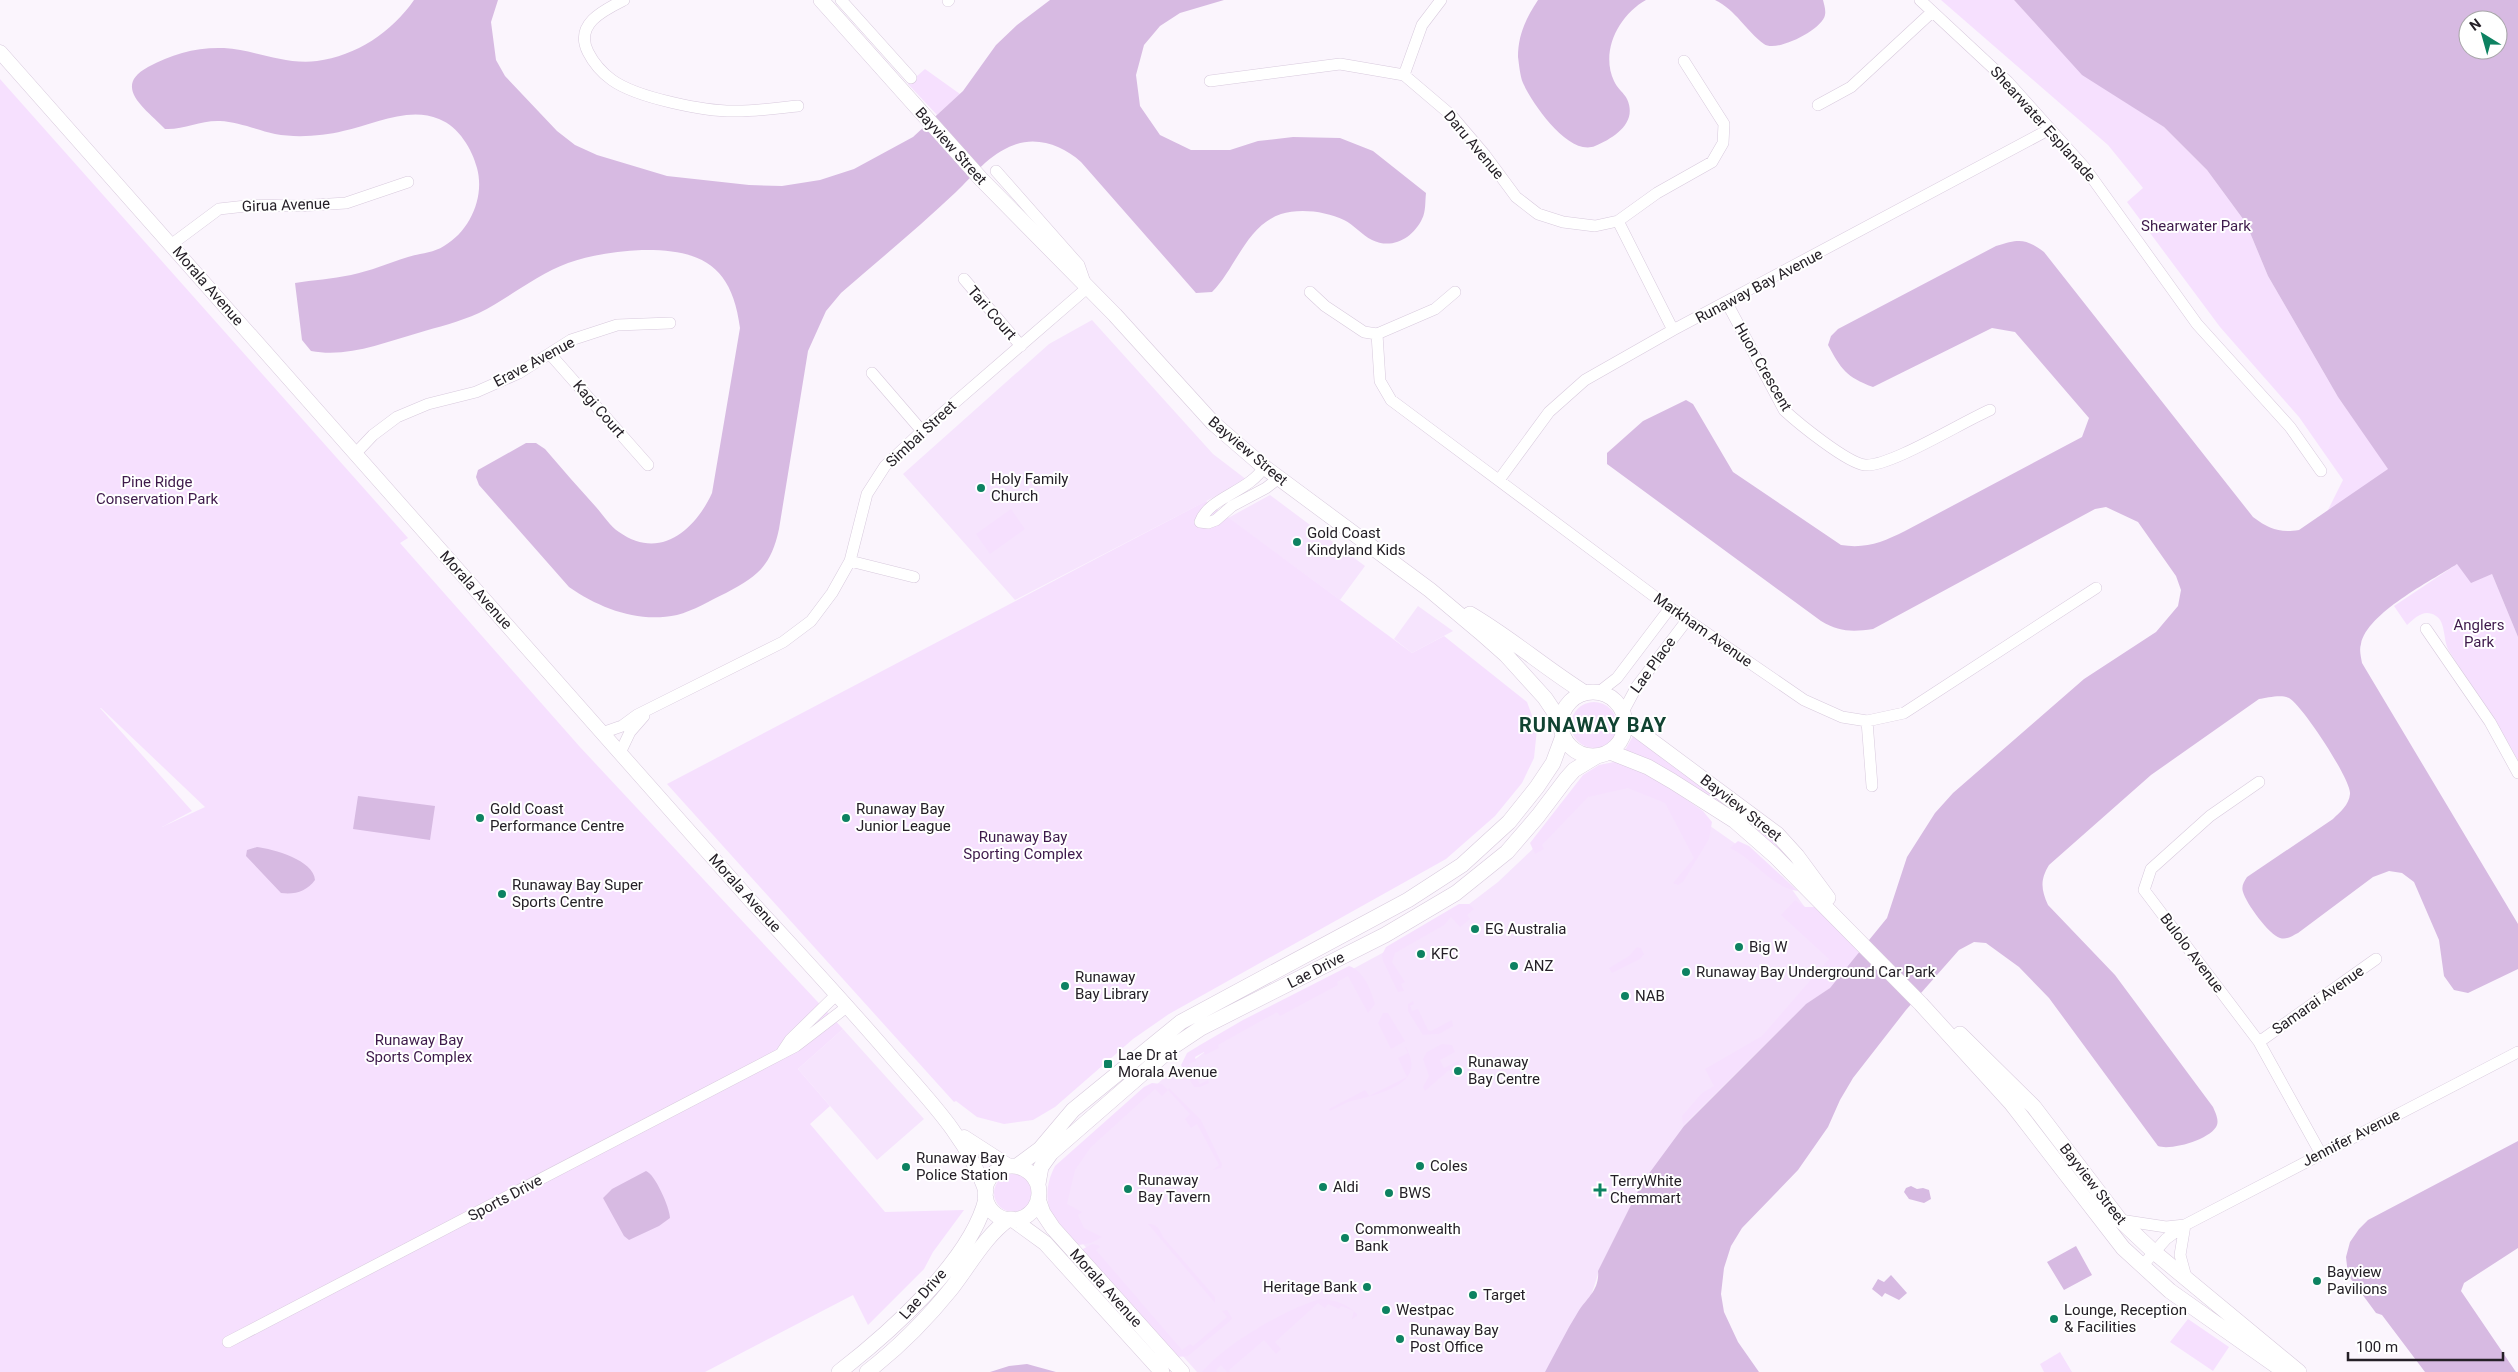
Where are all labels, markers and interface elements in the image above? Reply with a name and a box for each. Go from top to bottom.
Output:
north arrow [2458,10,2508,60]
text: N [2466,15,2484,34]
street label: Shearwater Esplanade [1986,63,2100,185]
street label: Bayview Street [912,104,991,188]
street label: Daru Avenue [1440,107,1508,183]
street label: Girua Avenue [242,194,330,216]
park label: Shearwater Park [2141,217,2251,235]
street label: Morala Avenue [169,243,247,329]
street label: Runaway Bay Avenue [1692,245,1826,327]
street label: Tari Court [964,282,1020,344]
street label: Huon Crescent [1730,320,1796,414]
street label: Erave Avenue [490,333,578,391]
street label: Kagi Court [569,377,629,442]
street label: Simbai Street [882,397,960,471]
street label: Bayview Street [1205,413,1291,489]
place label: Holy Family Church [991,470,1068,505]
park label: Pine Ridge Conservation Park [96,473,218,508]
marker: Holy Family Church [975,482,987,494]
place label: Gold Coast Kindyland Kids [1307,524,1405,559]
marker: Gold Coast Kindyland Kids [1291,536,1303,548]
street label: Morala Avenue [436,547,516,633]
street label: Markham Avenue [1650,589,1756,671]
park label: Anglers Park [2454,616,2504,651]
street label: Lae Place [1627,633,1679,697]
district label: RUNAWAY BAY [1519,713,1667,737]
street label: Bayview Street [1697,771,1785,845]
place label: Gold Coast Performance Centre [490,800,624,835]
place label: Runaway Bay Junior League [856,800,951,835]
marker: Gold Coast Performance Centre [474,812,486,824]
marker: Runaway Bay Junior League [840,812,852,824]
park label: Runaway Bay Sporting Complex [963,828,1083,863]
street label: Morala Avenue [705,850,785,936]
place label: Runaway Bay Super Sports Centre [512,876,643,911]
marker: Runaway Bay Super Sports Centre [496,888,508,900]
street label: Bulolo Avenue [2156,910,2228,996]
place label: EG Australia [1485,920,1567,938]
marker: EG Australia [1469,923,1481,935]
place label: Big W [1749,938,1787,956]
marker: Big W [1733,941,1745,953]
place label: KFC [1431,945,1459,963]
street label: Lae Drive [1284,948,1348,992]
marker: KFC [1415,948,1427,960]
place label: ANZ [1524,957,1553,975]
marker: ANZ [1508,960,1520,972]
street label: Samarai Avenue [2269,962,2367,1038]
place label: Runaway Bay Underground Car Park [1696,963,1936,981]
marker: Runaway Bay Underground Car Park [1680,966,1692,978]
place label: Runaway Bay Library [1075,968,1149,1003]
marker: Runaway Bay Library [1059,980,1071,992]
place label: NAB [1635,987,1665,1005]
marker: NAB [1619,990,1631,1002]
park label: Runaway Bay Sports Complex [366,1031,473,1066]
place label: Lae Dr at Morala Avenue [1118,1046,1217,1081]
place label: Runaway Bay Centre [1468,1053,1540,1088]
marker: Lae Dr at Morala Avenue [1102,1058,1114,1070]
marker: Runaway Bay Centre [1452,1065,1464,1077]
street label: Jennifer Avenue [2299,1106,2403,1170]
street label: Bayview Street [2056,1140,2130,1228]
place label: Runaway Bay Police Station [916,1149,1008,1184]
place label: Coles [1430,1157,1468,1175]
marker: Coles [1414,1160,1426,1172]
marker: Runaway Bay Police Station [900,1161,912,1173]
street label: Sports Drive [465,1171,545,1225]
place label: Runaway Bay Tavern [1138,1171,1211,1206]
place label: TerryWhite Chemmart [1610,1172,1682,1207]
place label: Aldi [1333,1178,1359,1196]
marker: Aldi [1317,1181,1329,1193]
marker: Runaway Bay Tavern [1122,1183,1134,1195]
place label: BWS [1399,1184,1431,1202]
marker: TerryWhite Chemmart [1594,1184,1606,1196]
marker: BWS [1383,1187,1395,1199]
place label: Commonwealth Bank [1355,1220,1461,1255]
marker: Commonwealth Bank [1339,1232,1351,1244]
street label: Morala Avenue [1066,1245,1146,1331]
place label: Bayview Pavilions [2327,1263,2387,1298]
street label: Lae Drive [896,1265,950,1323]
marker: Bayview Pavilions [2311,1275,2323,1287]
place label: Heritage Bank [1263,1278,1357,1296]
marker: Heritage Bank [1361,1281,1373,1293]
place label: Target [1483,1286,1526,1304]
marker: Target [1467,1289,1479,1301]
place label: Westpac [1396,1301,1454,1319]
place label: Lounge, Reception & Facilities [2064,1301,2187,1336]
marker: Westpac [1380,1304,1392,1316]
marker: Lounge, Reception & Facilities [2048,1313,2060,1325]
place label: Runaway Bay Post Office [1410,1321,1499,1356]
scale bar [2348,1330,2503,1362]
marker: Runaway Bay Post Office [1394,1333,1406,1345]
text: 100 m [2356,1338,2398,1356]

